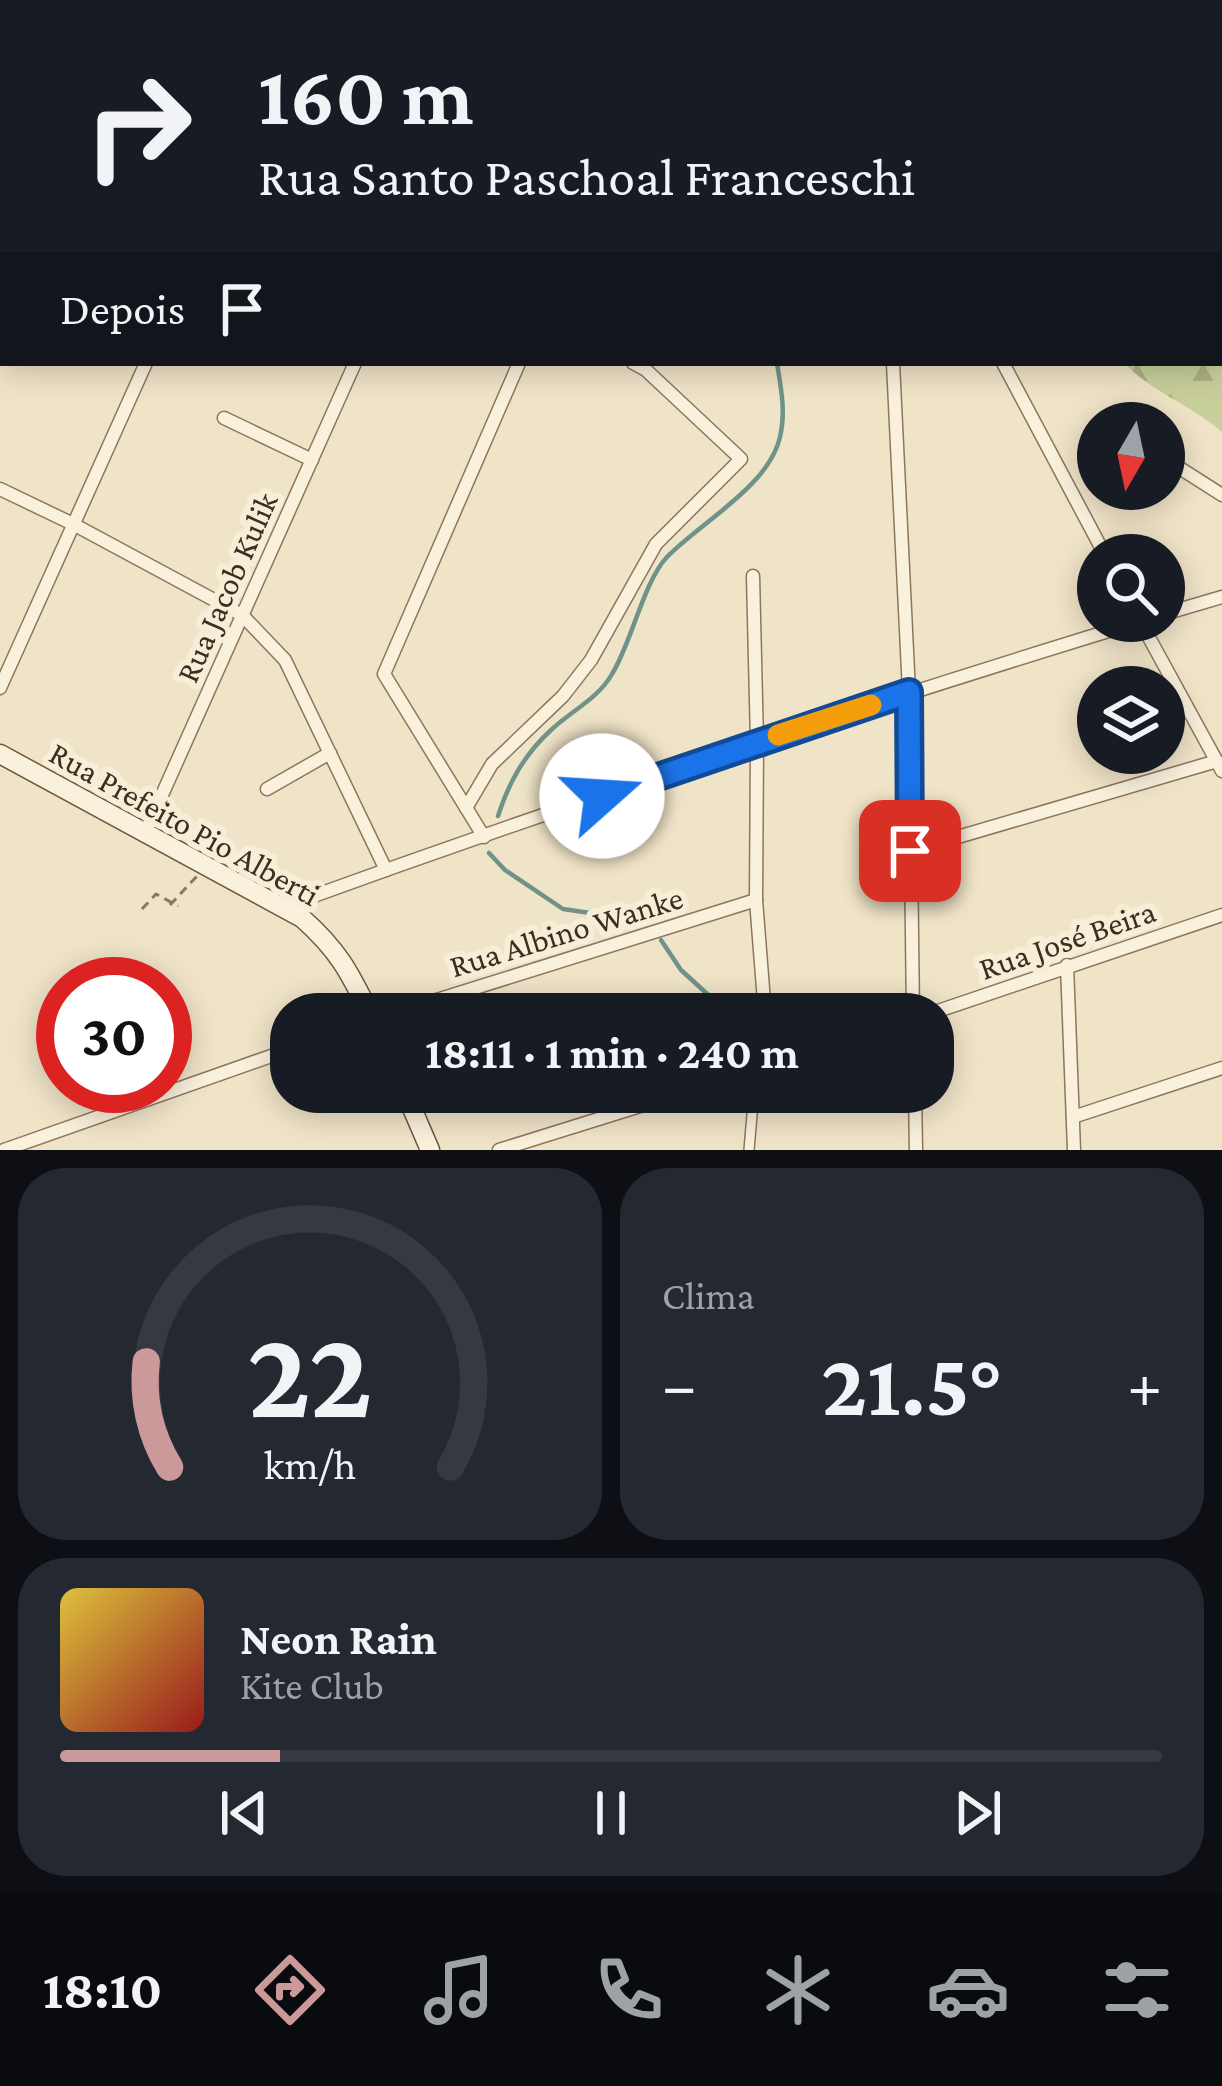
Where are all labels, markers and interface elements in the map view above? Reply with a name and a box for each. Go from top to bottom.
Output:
icon: right [60,48,216,204]
text: 160 m [258,49,474,142]
text: Rua Santo Paschoal Franceschi [258,147,915,207]
icon: arrive [209,276,275,342]
text: Depois [60,284,185,334]
north arrow [1077,402,1185,510]
map controls [1077,402,1185,774]
street label: Rua Jacob Kulik [168,486,285,688]
button: search [1077,534,1185,642]
button: layers [1077,666,1185,774]
position arrow [539,733,665,859]
street label: Rua Prefeito Pio Alberti [43,734,326,913]
pin [859,800,961,902]
icon: arrive [877,818,943,884]
street label: Rua Albino Wanke [445,878,687,985]
street label: Rua José Beira [974,892,1160,987]
speed limit sign: 30 [36,957,192,1113]
text: 18:11 · 1 min · 240 m [425,1028,799,1078]
text: Clima [662,1274,755,1317]
text: 22 [247,1304,373,1443]
text: 21.5° [821,1334,1003,1434]
text: − [662,1348,697,1421]
text: + [1127,1348,1162,1421]
text: km/h [264,1441,356,1488]
text: Neon Rain [240,1614,437,1664]
text: Kite Club [240,1664,384,1707]
icon: previous [211,1780,277,1846]
icon: pause [578,1780,644,1846]
icon: next [945,1780,1011,1846]
icon: directions [248,1948,332,2032]
icon: music [417,1948,501,2032]
icon: phone [587,1948,671,2032]
icon: climate [756,1948,840,2032]
icon: car [926,1948,1010,2032]
icon: filters [1095,1948,1179,2032]
text: 18:10 [43,1960,162,2020]

